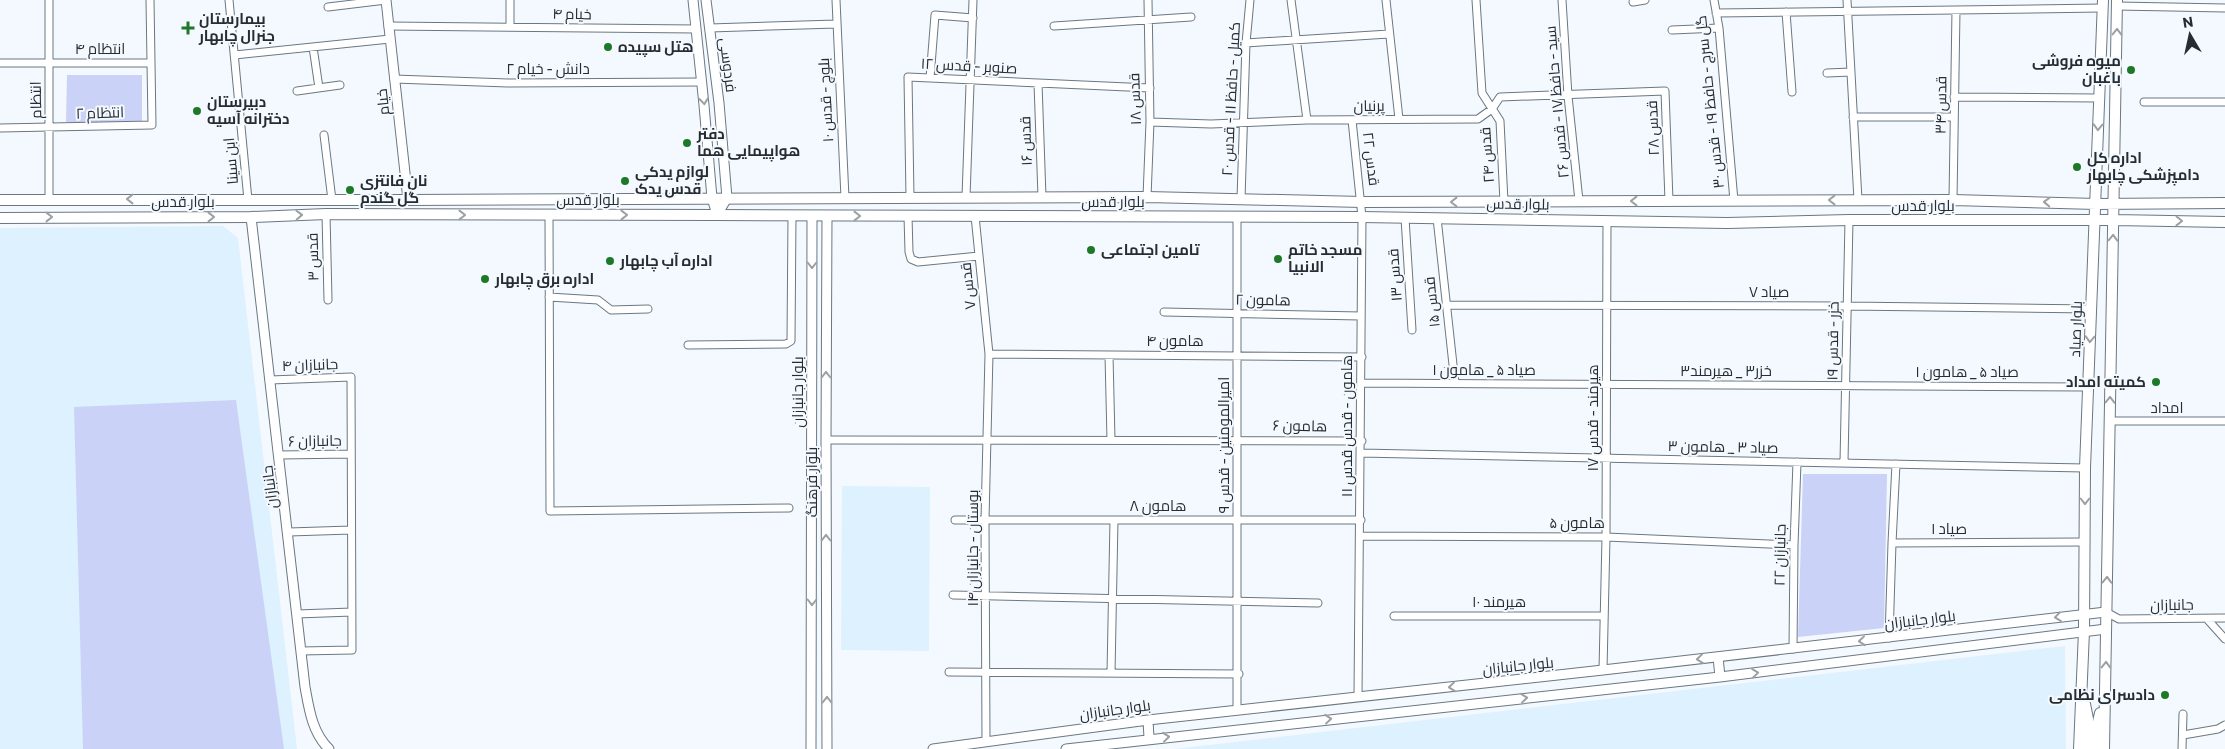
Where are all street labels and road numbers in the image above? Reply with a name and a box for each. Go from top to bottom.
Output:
street label: خیام ۴ [552,4,592,24]
street label: گل سرج - حافظ ۱۹ - قدس ۳۰ [1691,14,1730,190]
street label: کمیل - حافظ ۱۱ - قدس ۲۰ [1217,21,1245,177]
street label: سید - حافظ ۱۷ - قدس ۲۶ [1540,25,1574,179]
street label: فردوسی [715,37,741,93]
street label: انتظام ۴ [75,39,125,59]
street label: صنوبر - قدس ۱۲ [920,53,1018,79]
street label: بلوچ - قدس ۱۰ [814,57,839,143]
street label: دانش - خیام ۲ [506,59,590,79]
street label: قدس ۱۸ [1124,73,1146,125]
street label: قدس ۳۴ [1930,76,1952,134]
street label: انتظام [26,81,46,119]
street label: خیام [372,88,394,116]
street label: پرنیان [1353,96,1385,116]
street label: قدس ۲۸ [1642,100,1664,156]
street label: انتظام ۲ [76,102,124,124]
street label: قدس ۱۶ [1015,116,1037,166]
street label: قدس ۲۴ [1475,126,1499,184]
street label: قدس ۲۲ [1358,131,1384,187]
street label: ابن سینا [219,137,243,185]
street label: بلوار قدس [556,190,620,210]
street label: بلوار قدس [151,192,215,212]
street label: بلوار قدس [1081,192,1145,212]
street label: بلوار قدس [1486,193,1550,215]
street label: بلوار قدس [1891,196,1955,216]
street label: قدس ۳ [303,233,323,281]
street label: قدس ۱۳ [1383,248,1407,302]
street label: قدس ۷ [956,261,980,311]
street label: قدس ۱۵ [1419,276,1445,328]
street label: صیاد ۷ [1749,282,1789,300]
street label: هامون ۲ [1235,290,1291,310]
street label: بلوار صیاد [2065,300,2086,358]
street label: خزر - قدس ۱۹ [1822,301,1844,381]
street label: هامون ۴ [1146,331,1204,351]
street label: جانبازان ۴ [281,354,339,376]
street label: هامون - قدس قدس ۱۱ [1337,355,1357,497]
street label: بلوار جانبازان [788,356,808,428]
street label: صیاد ۵ _ هامون ۱ [1432,360,1536,380]
street label: خزر۳ _ هیرمند۳ [1680,361,1772,380]
street label: صیاد ۵ _ هامون ۱ [1915,362,2019,382]
street label: هیرمند - قدس ۱۷ [1583,364,1603,472]
street label: امیرالمومنین - قدس ۹ [1214,377,1234,513]
street label: امداد [2151,398,2183,416]
street label: هامون ۶ [1272,416,1328,436]
street label: جانبازان ۶ [288,431,342,451]
street label: صیاد ۳ _ هامون ۳ [1667,436,1779,458]
street label: بلوار فرهنگ [802,447,821,517]
street label: جانبازان [257,464,283,510]
street label: بوستان - جانبازان ۱۴ [963,489,983,607]
street label: هامون ۸ [1130,496,1186,516]
street label: هامون ۵ [1549,513,1605,533]
street label: صیاد ۱ [1931,519,1967,537]
street label: جانبازان ۲۲ [1769,524,1791,586]
street label: هیرمند ۱۰ [1472,592,1526,611]
street label: جانبازان [2150,595,2194,615]
street label: بلوار جانبازان [1883,606,1957,634]
street label: بلوار جانبازان [1481,652,1555,680]
street label: بلوار جانبازان [1078,695,1152,725]

